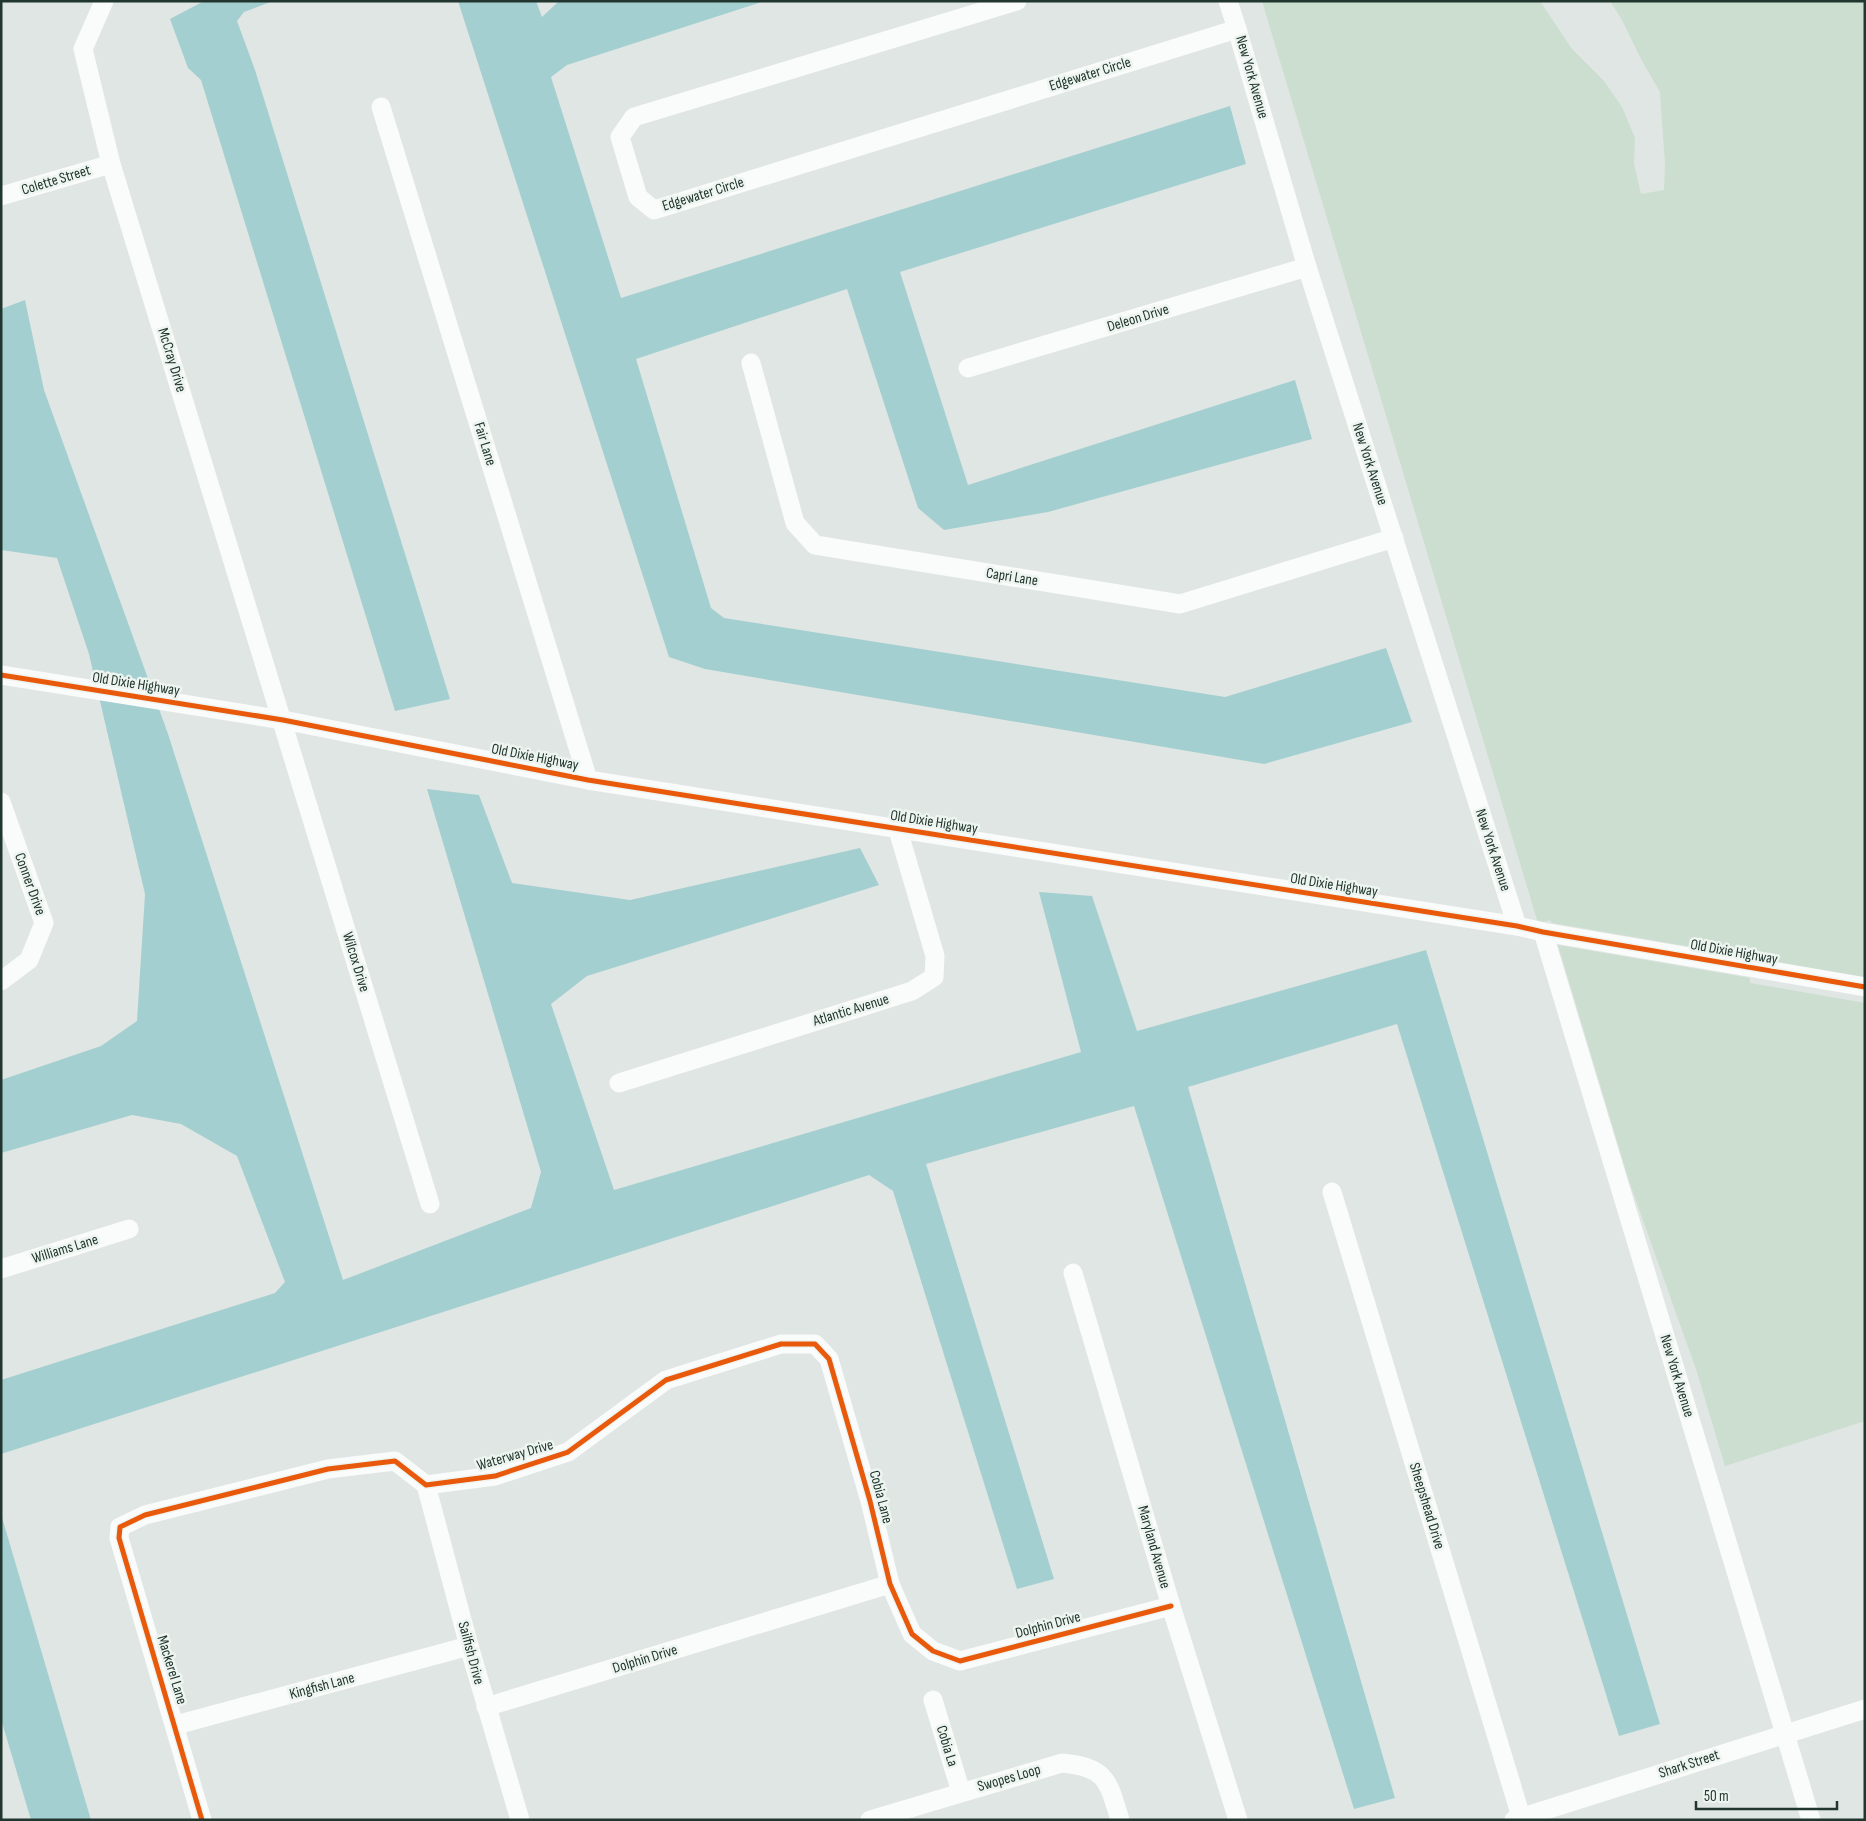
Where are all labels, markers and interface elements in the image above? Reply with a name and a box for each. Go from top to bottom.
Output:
street label: New York Avenue [1231,33,1273,121]
street label: Edgewater Circle [1047,53,1133,95]
street label: Colette Street [19,160,93,199]
street label: Edgewater Circle [660,173,746,215]
street label: Deleon Drive [1105,300,1171,336]
street label: McCray Drive [153,326,191,394]
street label: Fair Lane [469,420,501,468]
street label: New York Avenue [1348,421,1392,507]
street label: Capri Lane [985,564,1039,590]
street label: Old Dixie Highway [91,668,181,700]
street label: Old Dixie Highway [490,739,580,775]
street label: Old Dixie Highway [889,806,979,838]
street label: New York Avenue [1471,807,1515,893]
street label: Conner Drive [10,850,50,918]
street label: Old Dixie Highway [1289,869,1379,901]
street label: Wilcox Drive [338,930,374,994]
street label: Old Dixie Highway [1689,935,1779,969]
street label: Atlantic Avenue [810,989,891,1031]
street label: Williams Lane [30,1230,100,1268]
street label: New York Avenue [1655,1332,1699,1420]
street label: Waterway Drive [475,1435,555,1475]
street label: Sheepshead Drive [1405,1460,1449,1552]
street label: Cobia Lane [865,1468,897,1526]
street label: Maryland Avenue [1133,1503,1175,1591]
street label: Dolphin Drive [1013,1607,1083,1643]
street label: Sailfish Drive [453,1619,489,1687]
street label: Mackerel Lane [152,1633,192,1707]
street label: Dolphin Drive [610,1640,680,1678]
street label: Kingfish Lane [287,1668,357,1704]
street label: Cobia La [932,1723,962,1769]
street label: Shark Street [1656,1745,1722,1783]
street label: Swopes Loop [975,1760,1043,1796]
scale bar [1696,1778,1837,1810]
text: 50 m [1704,1787,1729,1806]

